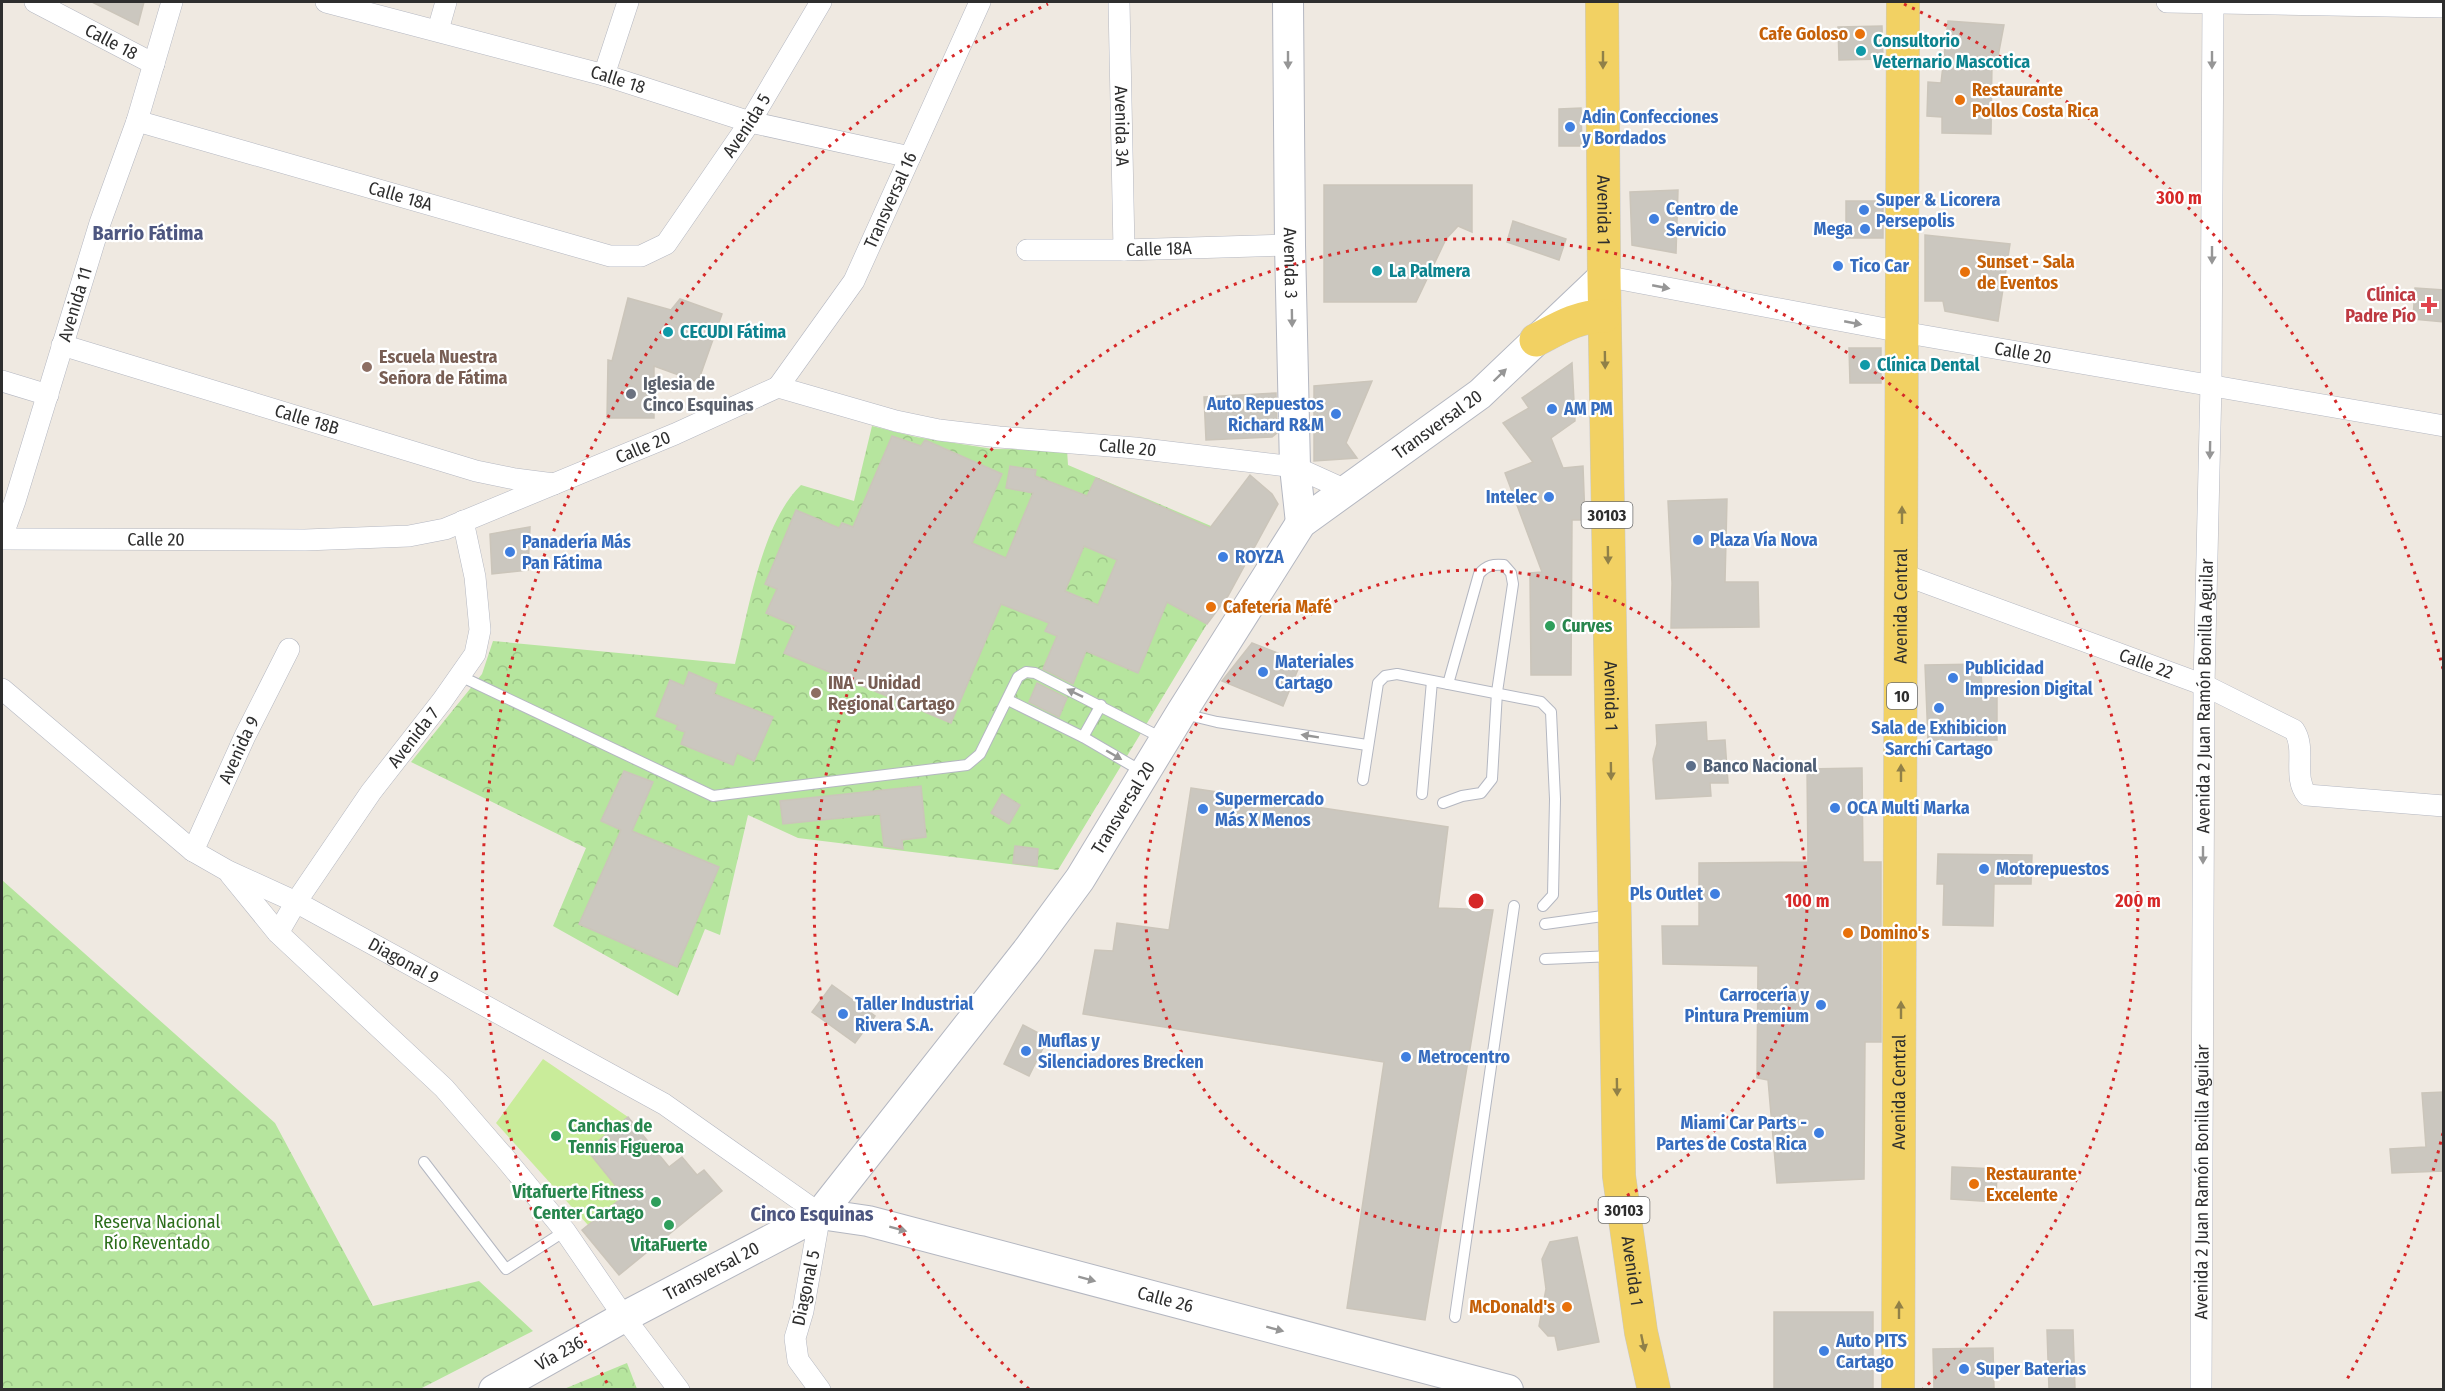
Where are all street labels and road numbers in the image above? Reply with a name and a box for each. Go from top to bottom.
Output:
street label: Calle 18 [81,19,141,64]
street label: Calle 18 [588,61,648,99]
street label: Avenida 3A [1110,85,1133,167]
street label: Avenida 5 [718,90,775,162]
street label: Transversal 16 [859,149,922,252]
street label: Avenida 1 [1592,175,1615,245]
street label: Calle 18A [366,177,436,216]
street label: Avenida 3 [1279,227,1302,299]
street label: Calle 18A [1126,237,1193,261]
street label: Avenida 11 [53,264,97,344]
street label: Calle 20 [1993,337,2053,369]
street label: Transversal 20 [1389,385,1487,464]
street label: Calle 18B [272,399,342,440]
street label: Calle 20 [612,426,674,468]
street label: Calle 20 [1098,434,1158,461]
road number: 30103 [1582,502,1632,528]
street label: Calle 20 [127,528,185,551]
street label: Avenida Central [1890,548,1912,664]
street label: Avenida 2 Juan Ramón Bonilla Aguilar [2192,558,2218,834]
street label: Calle 22 [2116,644,2176,684]
street label: Avenida 1 [1599,661,1623,731]
road number: 10 [1887,683,1917,709]
street label: Avenida 7 [383,703,444,772]
street label: Avenida 9 [214,713,264,787]
street label: Transversal 20 [1087,757,1160,858]
street label: Diagonal 9 [364,933,443,989]
street label: Avenida Central [1888,1034,1910,1150]
street label: Avenida 2 Juan Ramón Bonilla Aguilar [2190,1044,2213,1320]
road number: 30103 [1598,1197,1650,1223]
street label: Avenida 1 [1617,1235,1648,1307]
street label: Transversal 20 [660,1237,763,1305]
street label: Diagonal 5 [787,1248,825,1328]
street label: Calle 26 [1135,1282,1196,1317]
street label: Vía 236 [531,1331,587,1376]

